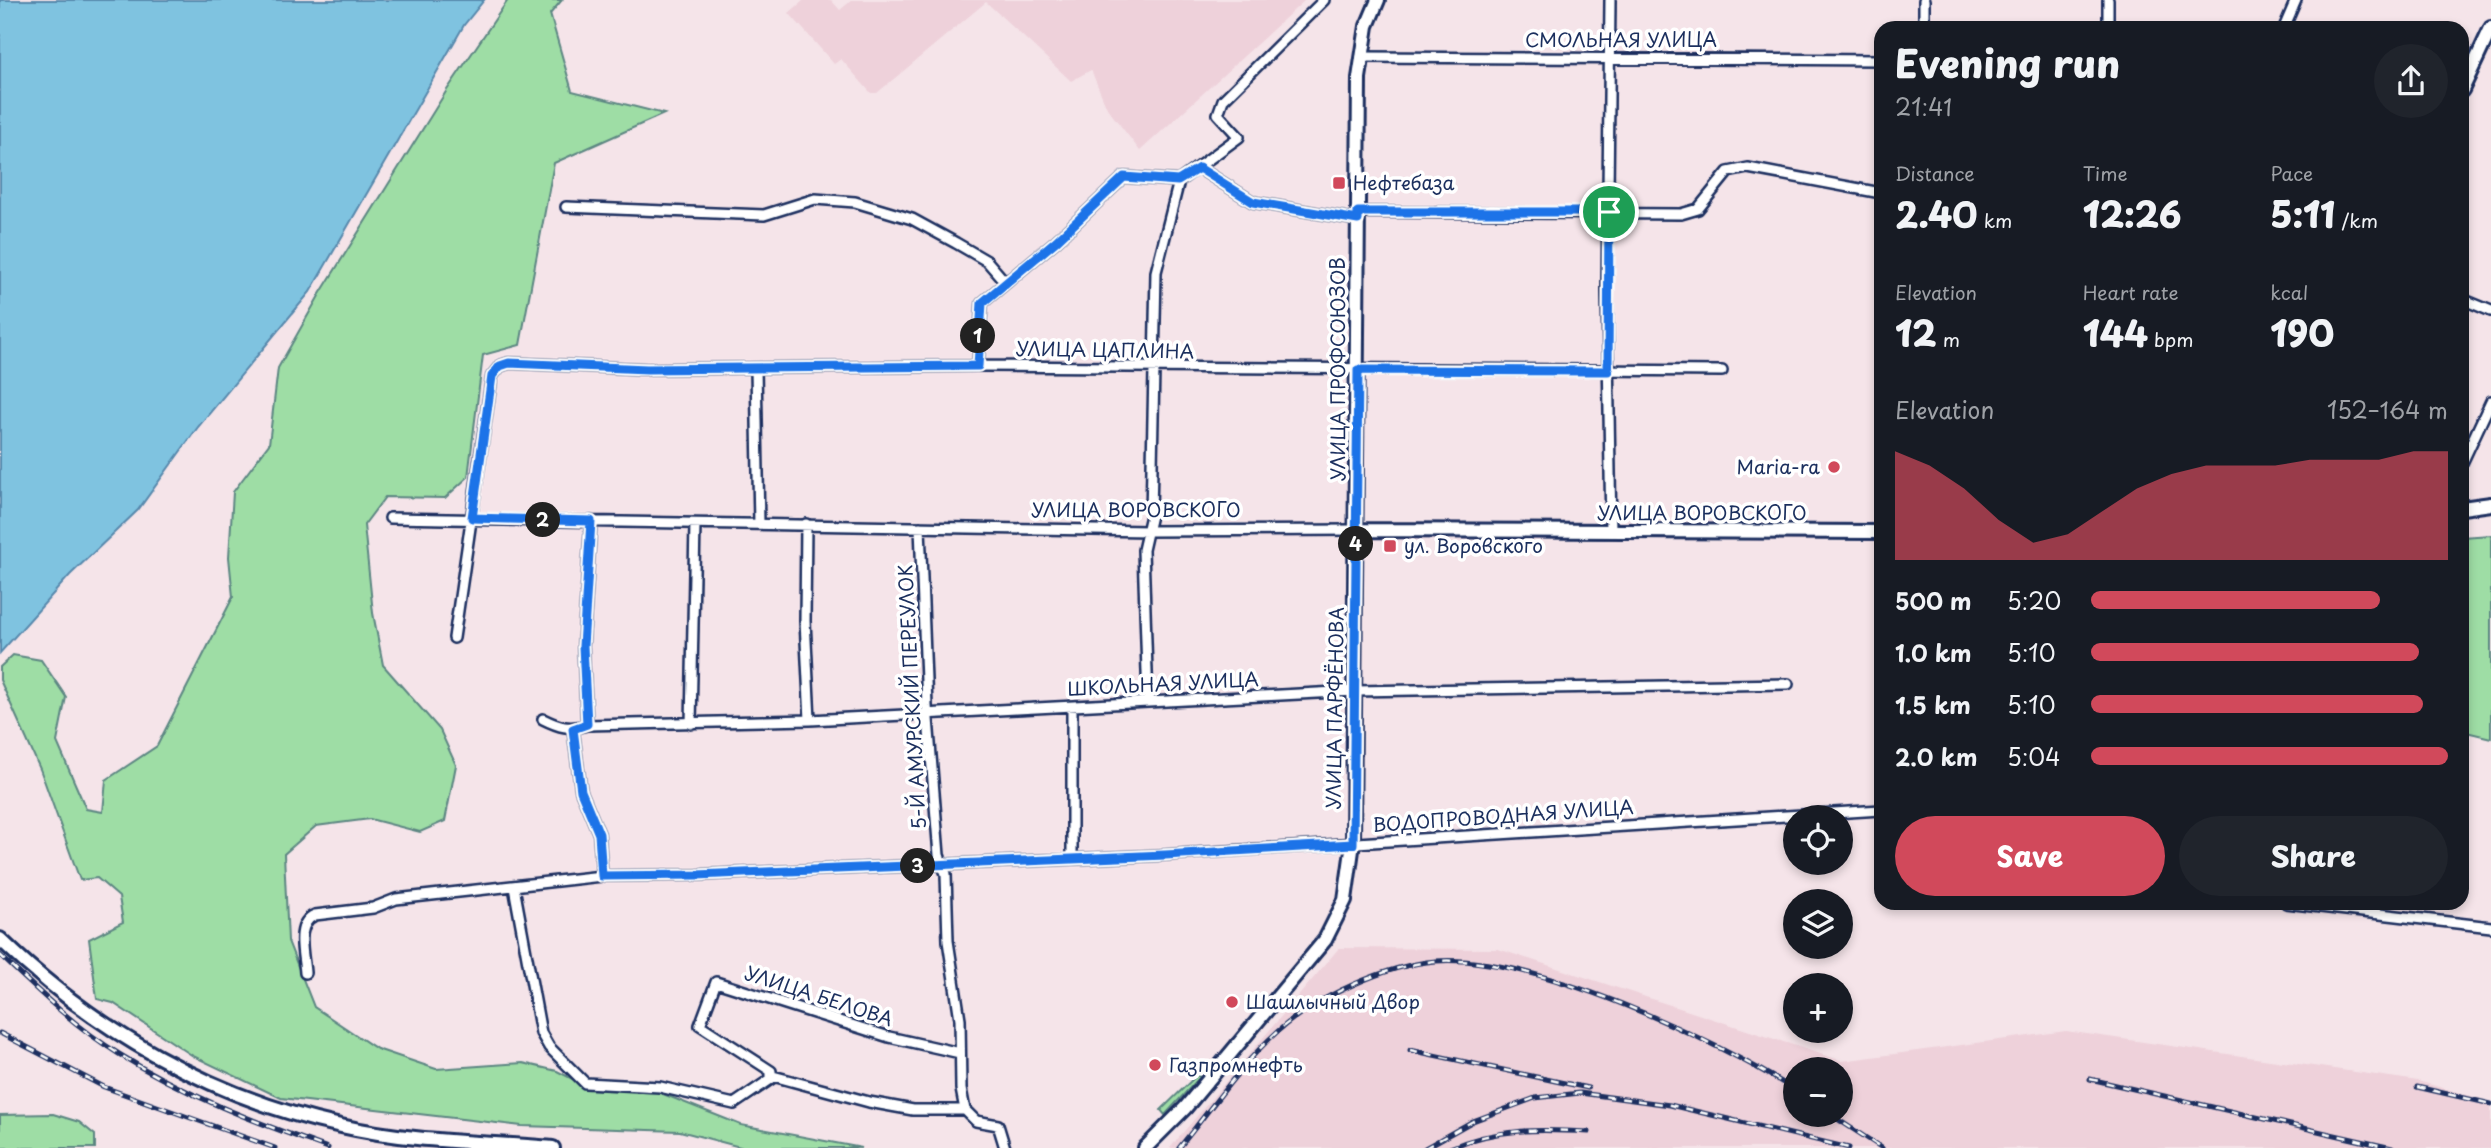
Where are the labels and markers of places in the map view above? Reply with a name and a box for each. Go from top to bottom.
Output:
place label: Нефтебаза [1353,168,1455,196]
marker: Нефтебаза [1331,175,1347,191]
pin [1579,182,1639,242]
pin: 1 [960,318,996,354]
place label: Maria-ra [1737,452,1820,480]
marker: Maria-ra [1826,459,1842,475]
pin: 2 [526,503,560,538]
pin: 4 [1338,526,1374,562]
place label: ул. Воровского [1404,531,1543,559]
marker: ул. Воровского [1382,538,1398,554]
pin: 3 [900,848,936,884]
place label: Шашлычный Двор [1246,987,1420,1015]
marker: Шашлычный Двор [1224,994,1240,1010]
place label: Газпромнефть [1169,1050,1303,1078]
marker: Газпромнефть [1147,1057,1163,1073]

